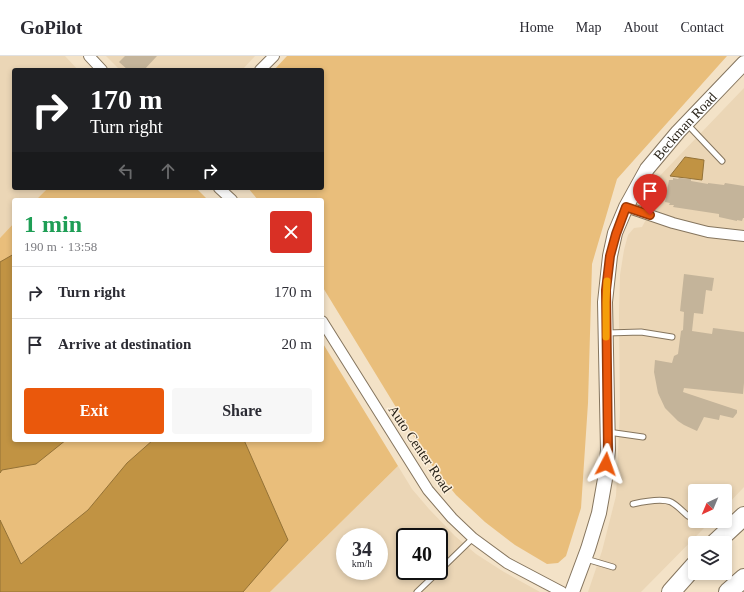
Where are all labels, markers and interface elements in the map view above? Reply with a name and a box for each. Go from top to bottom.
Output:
text: GoPilot [20,17,82,38]
text: Home [520,20,554,35]
text: Map [576,20,601,35]
text: About [623,20,658,35]
text: Contact [680,20,724,35]
icon: right [24,84,76,136]
text: 170 m [90,84,162,115]
street label: Beckman Road [650,89,719,163]
text: Turn right [90,117,163,137]
icon: left [115,160,137,182]
icon: ahead [157,160,179,182]
icon: right [199,160,221,182]
pin [633,174,667,215]
icon: arrive [639,180,661,202]
text: 1 min [24,211,82,237]
button: close [270,211,312,253]
text: 190 m · 13:58 [24,239,97,254]
icon: right [24,282,46,304]
text: Turn right [58,284,125,300]
text: 170 m [274,284,312,300]
icon: arrive [24,334,46,356]
text: Arrive at destination [58,336,191,352]
text: 20 m [282,336,312,352]
button: Exit [24,388,164,434]
button: Share [172,388,312,434]
street label: Auto Center Road [385,403,455,495]
position arrow [585,443,627,485]
north arrow [688,484,732,528]
map controls [688,484,732,580]
speed limit sign: 40 [396,528,448,580]
button: layers [688,536,732,580]
text: 34 [352,538,372,560]
text: km/h [352,558,372,569]

